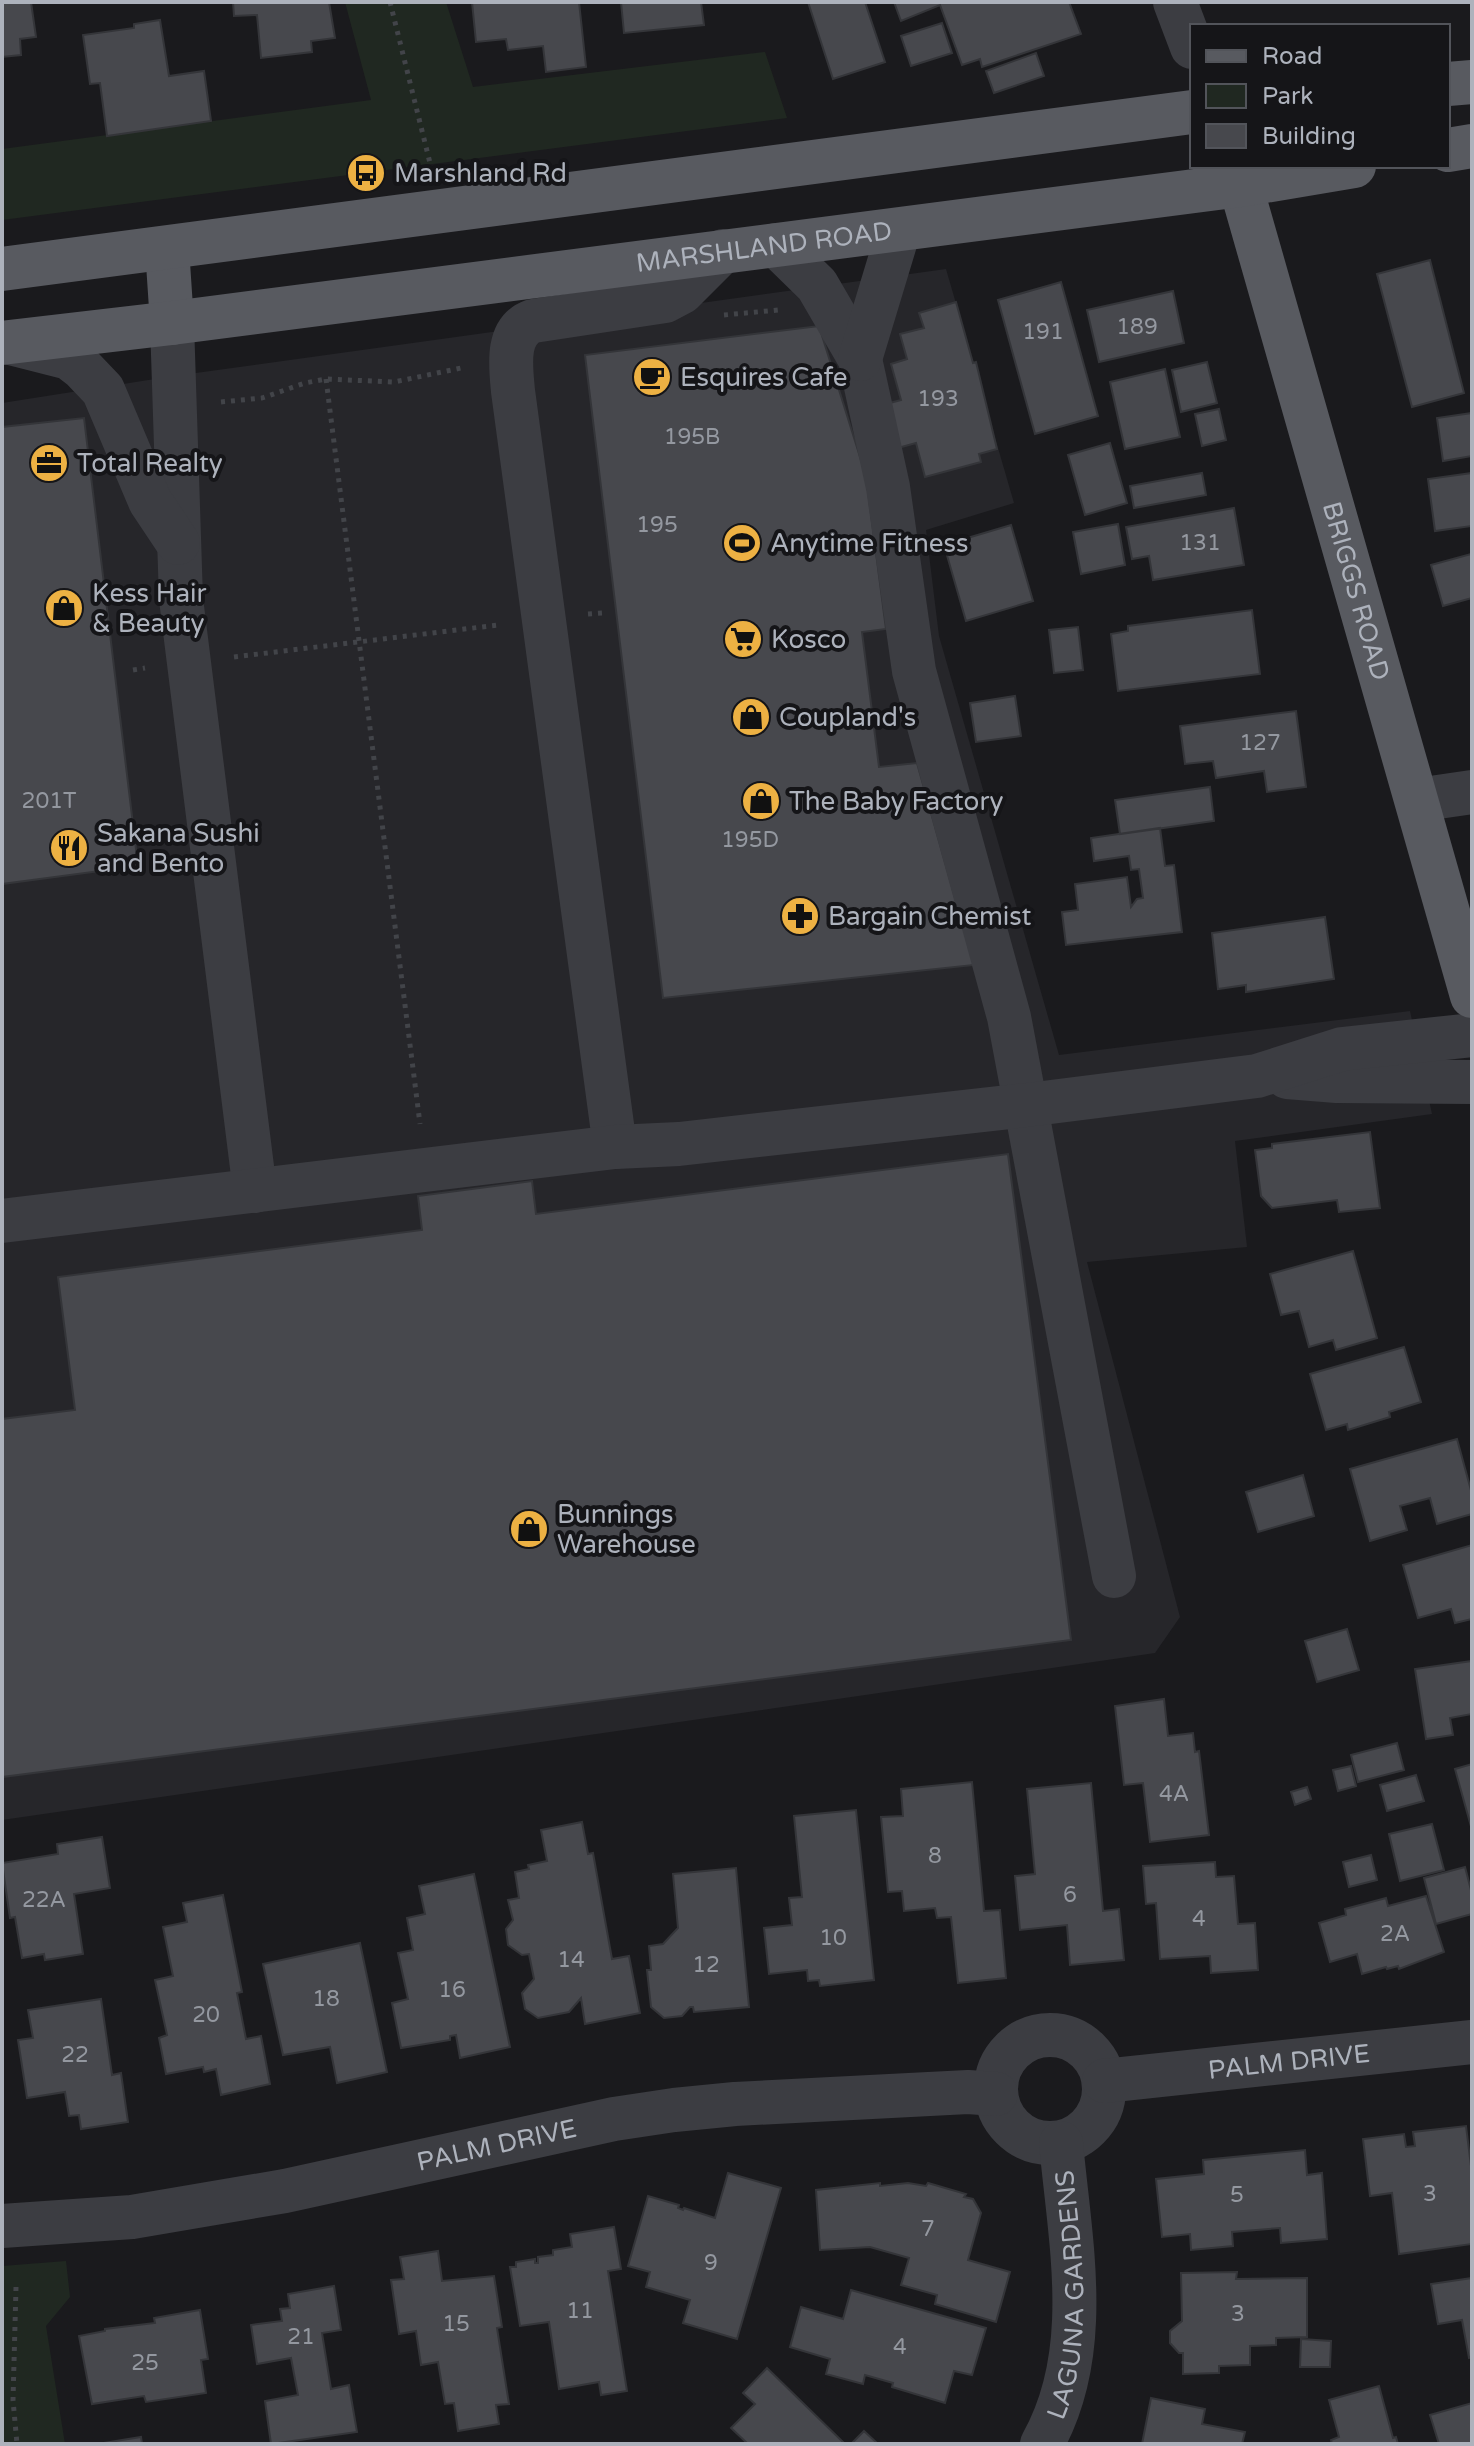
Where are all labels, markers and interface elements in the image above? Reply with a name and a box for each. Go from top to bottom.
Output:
legend [1190,24,1450,168]
text: Road [1262,42,1322,71]
text: Park [1262,82,1313,111]
text: Building [1262,122,1356,151]
bus stop icon: Marshland Rd [345,152,387,194]
place label: Marshland Rd [394,158,567,189]
street label: MARSHLAND ROAD [634,215,894,278]
house number: 189 [1116,314,1158,340]
house number: 191 [1022,319,1064,345]
cafe icon: Esquires Cafe [631,356,673,398]
place label: Esquires Cafe [680,362,847,393]
house number: 193 [917,386,959,412]
house number: 195B [664,424,720,450]
office icon: Total Realty [28,442,70,484]
place label: Total Realty [77,448,223,479]
street label: BRIGGS ROAD [1316,498,1397,684]
house number: 195 [636,512,678,538]
sports icon: Anytime Fitness [721,522,763,564]
place label: Anytime Fitness [770,528,969,559]
house number: 131 [1179,530,1221,556]
place label: Kess Hair & Beauty [92,578,207,639]
shop icon: Kess Hair & Beauty [43,587,85,629]
supermarket icon: Kosco [722,618,764,660]
place label: Kosco [771,624,846,655]
shop icon: Coupland's [730,696,772,738]
place label: Coupland's [779,702,916,733]
house number: 127 [1239,730,1281,756]
shop icon: The Baby Factory [740,780,782,822]
place label: The Baby Factory [789,786,1003,817]
house number: 201T [22,788,77,814]
place label: Sakana Sushi and Bento [97,818,260,879]
restaurant icon: Sakana Sushi and Bento [48,827,90,869]
house number: 195D [721,827,779,853]
pharmacy icon: Bargain Chemist [779,895,821,937]
place label: Bargain Chemist [828,901,1032,932]
place label: Bunnings Warehouse [557,1499,696,1560]
shop icon: Bunnings Warehouse [508,1508,550,1550]
house number: 4A [1159,1781,1189,1807]
house number: 8 [928,1843,942,1869]
house number: 6 [1063,1882,1077,1908]
house number: 22A [22,1887,66,1913]
house number: 4 [1192,1906,1206,1932]
house number: 2A [1380,1921,1410,1947]
house number: 10 [819,1925,847,1951]
house number: 14 [557,1947,585,1973]
house number: 12 [692,1952,720,1978]
house number: 16 [438,1977,466,2003]
house number: 18 [312,1986,340,2012]
house number: 20 [192,2002,220,2028]
street label: PALM DRIVE [1206,2037,1372,2085]
house number: 22 [61,2042,89,2068]
street label: PALM DRIVE [414,2112,579,2177]
street label: LAGUNA GARDENS [1040,2169,1090,2424]
house number: 3 [1423,2181,1437,2207]
house number: 5 [1230,2182,1244,2208]
house number: 7 [921,2216,935,2242]
house number: 9 [704,2250,718,2276]
house number: 11 [566,2298,594,2324]
house number: 3 [1231,2301,1245,2327]
house number: 15 [442,2311,470,2337]
house number: 21 [287,2324,315,2350]
house number: 4 [893,2334,907,2360]
house number: 25 [131,2350,159,2376]

